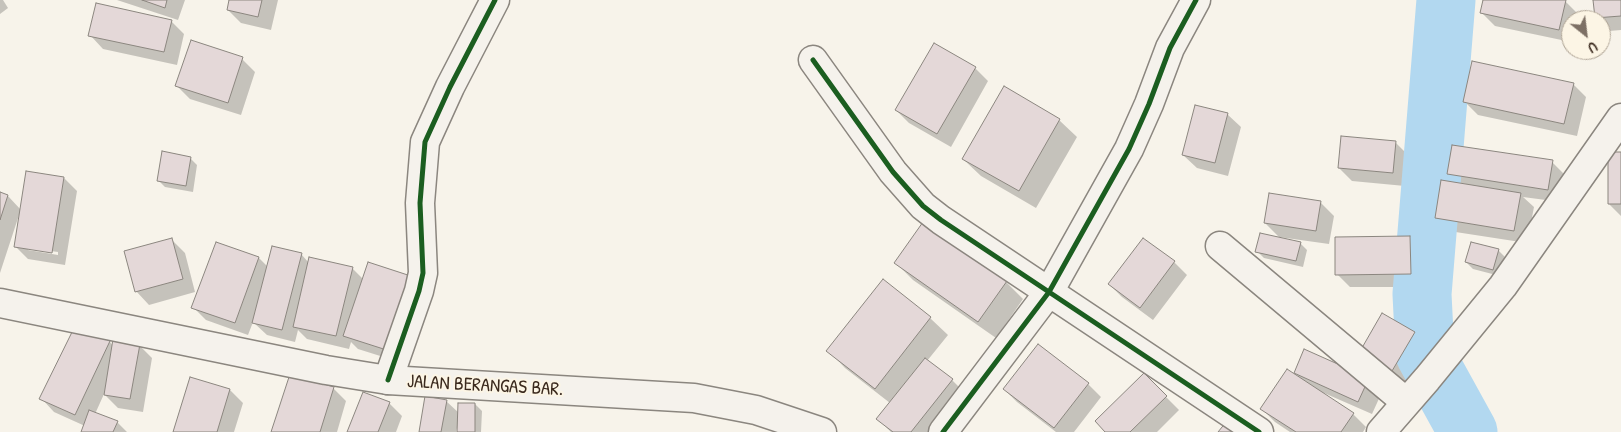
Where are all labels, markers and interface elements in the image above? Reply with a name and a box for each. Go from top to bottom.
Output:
north arrow [1561,10,1611,60]
text: U [1585,38,1601,58]
street label: JALAN BERANGAS BAR. [406,371,564,401]

